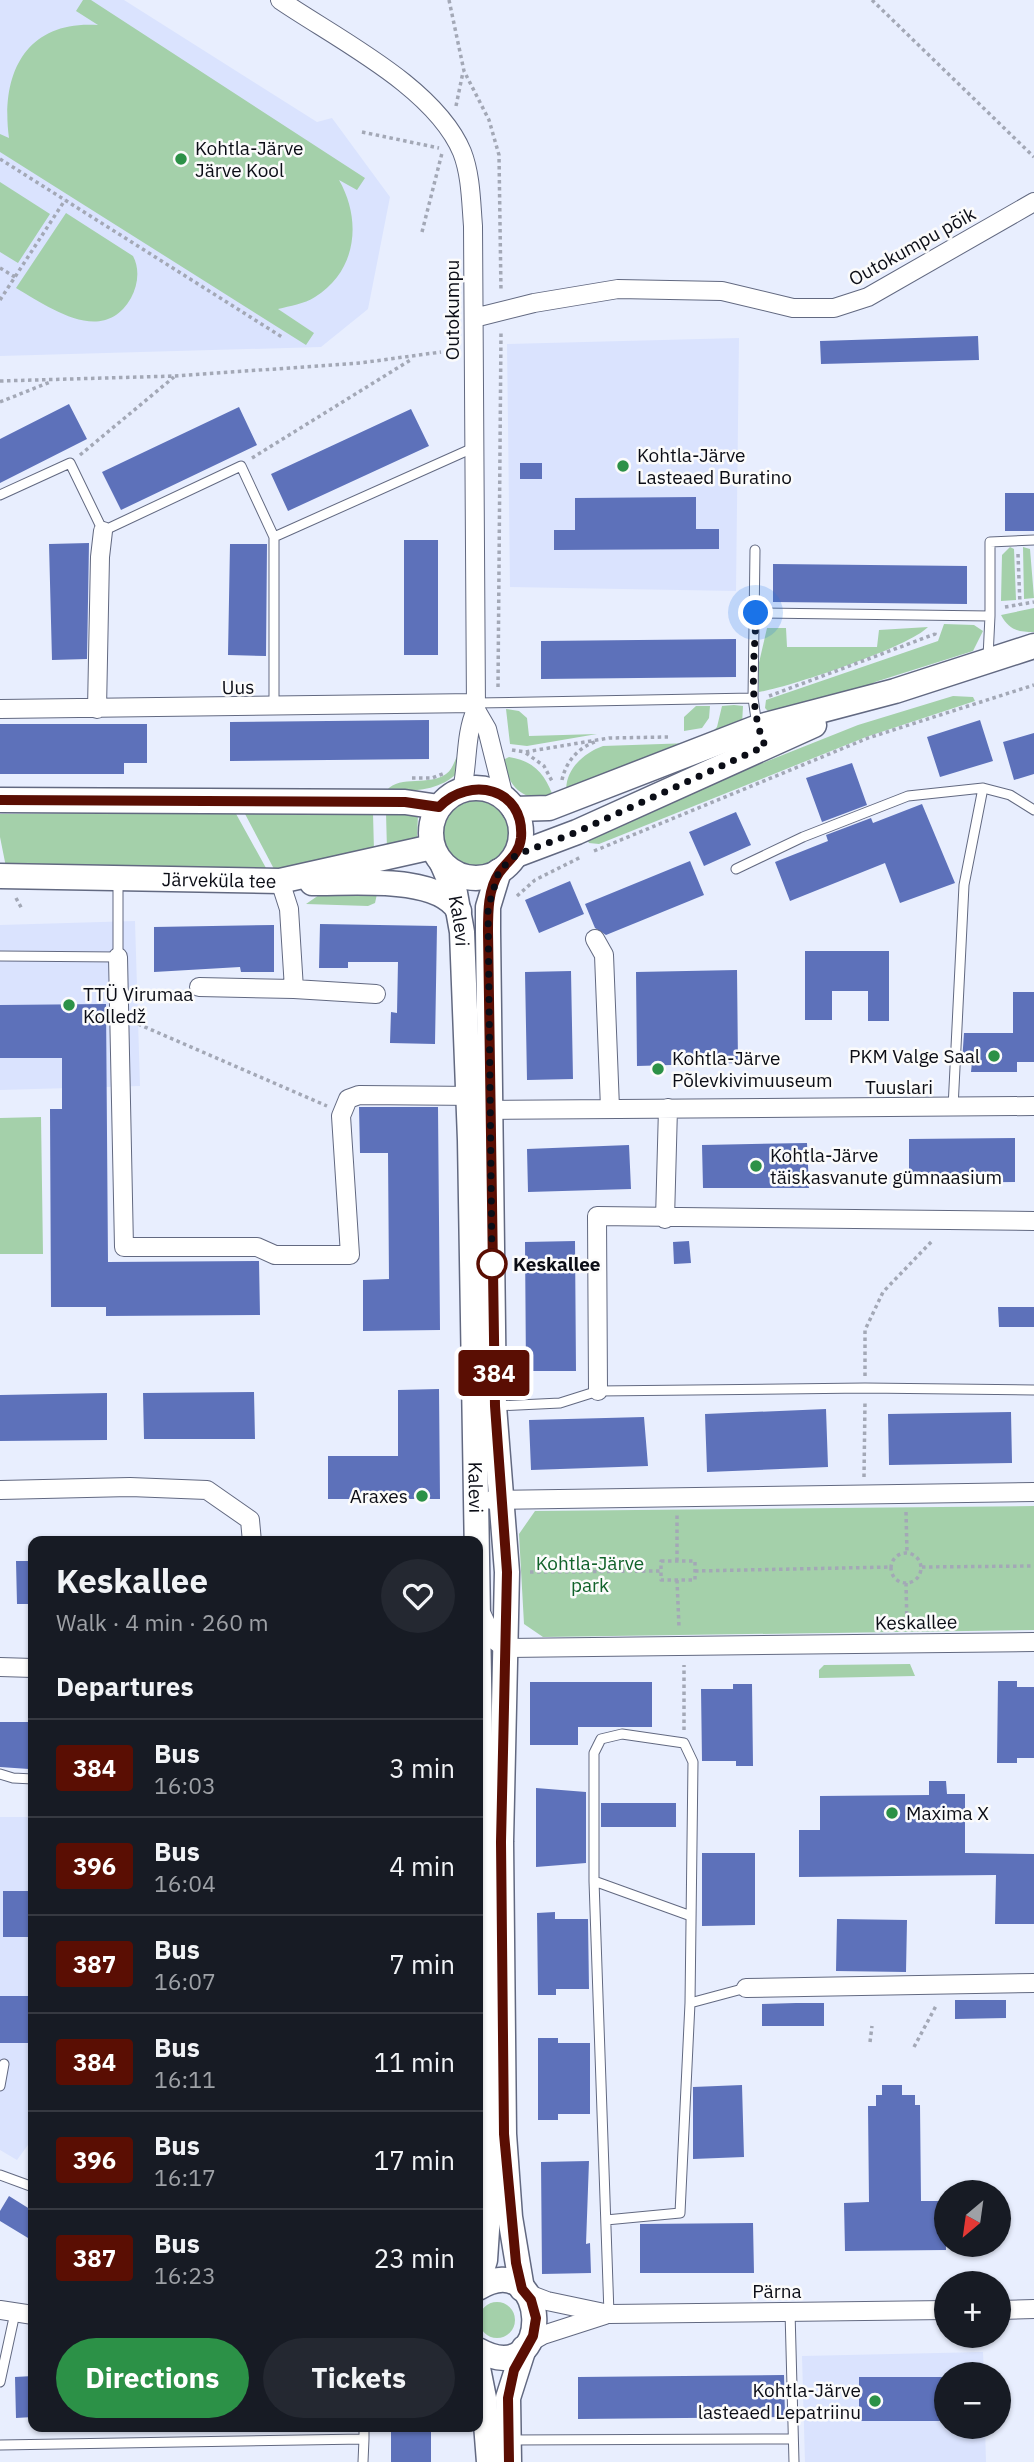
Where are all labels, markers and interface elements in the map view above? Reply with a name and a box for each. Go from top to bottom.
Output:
place label: Kohtla-Järve Järve Kool [195,136,304,182]
marker: Kohtla-Järve Järve Kool [173,151,189,167]
street label: Outokumpu põik [844,201,980,291]
street label: Outokumpu [440,260,464,360]
place label: Kohtla-Järve Lasteaed Buratino [637,443,792,489]
marker: Kohtla-Järve Lasteaed Buratino [615,458,631,474]
your location [738,595,773,630]
street label: Uus [221,675,255,699]
street label: Järveküla tee [161,867,276,893]
street label: Kalevi [444,893,475,947]
place label: TTÜ Virumaa Kolledž [83,982,194,1028]
marker: TTÜ Virumaa Kolledž [61,997,77,1013]
place label: PKM Valge Saal [849,1044,980,1068]
place label: Kohtla-Järve Põlevkivimuuseum [672,1046,833,1092]
marker: PKM Valge Saal [986,1048,1002,1064]
marker: Kohtla-Järve Põlevkivimuuseum [650,1061,666,1077]
street label: Tuuslari [865,1075,933,1099]
place label: Kohtla-Järve täiskasvanute gümnaasium [770,1143,1002,1189]
marker: Kohtla-Järve täiskasvanute gümnaasium [748,1158,764,1174]
marker: Keskallee [477,1249,507,1279]
place label: Keskallee [513,1252,601,1276]
line badge: 384 [454,1350,534,1396]
text: 384 [472,1357,516,1389]
street label: Kalevi [463,1462,488,1513]
place label: Araxes [350,1484,408,1508]
marker: Araxes [414,1488,430,1504]
park label: Kohtla-Järve park [536,1551,644,1597]
text: Keskallee [56,1559,208,1602]
button: heart [381,1559,455,1633]
text: Walk · 4 min · 260 m [56,1607,269,1637]
street label: Keskallee [875,1609,957,1635]
text: Departures [56,1669,194,1703]
text: Bus [154,1736,200,1770]
text: 3 min [389,1751,455,1785]
text: 384 [73,1752,116,1784]
text: 16:03 [154,1770,216,1800]
place label: Maxima X [906,1801,989,1825]
marker: Maxima X [884,1805,900,1821]
text: Bus [154,1834,200,1868]
text: 4 min [389,1849,455,1883]
text: 396 [73,1850,116,1882]
text: 16:04 [154,1868,216,1898]
text: Bus [154,1932,200,1966]
text: 7 min [389,1947,455,1981]
text: 387 [73,1948,116,1980]
text: 16:07 [154,1966,216,1996]
text: Bus [154,2030,200,2064]
text: 11 min [374,2045,455,2079]
text: 384 [73,2046,116,2078]
text: 16:11 [154,2064,216,2094]
text: Bus [154,2128,200,2162]
text: 17 min [374,2143,455,2177]
text: 396 [73,2144,116,2176]
text: 16:17 [154,2162,216,2192]
north arrow [934,2180,1012,2258]
map controls [934,2180,1011,2439]
text: Bus [154,2226,200,2260]
text: 23 min [374,2241,455,2275]
text: 387 [73,2242,116,2274]
text: 16:23 [154,2260,216,2290]
button: + [934,2271,1011,2348]
street label: Pärna [752,2279,802,2303]
button: Directions [56,2338,249,2418]
button: Tickets [263,2338,455,2418]
button: − [934,2362,1011,2439]
place label: Kohtla-Järve lasteaed Lepatriinu [698,2378,861,2424]
marker: Kohtla-Järve lasteaed Lepatriinu [867,2393,883,2409]

